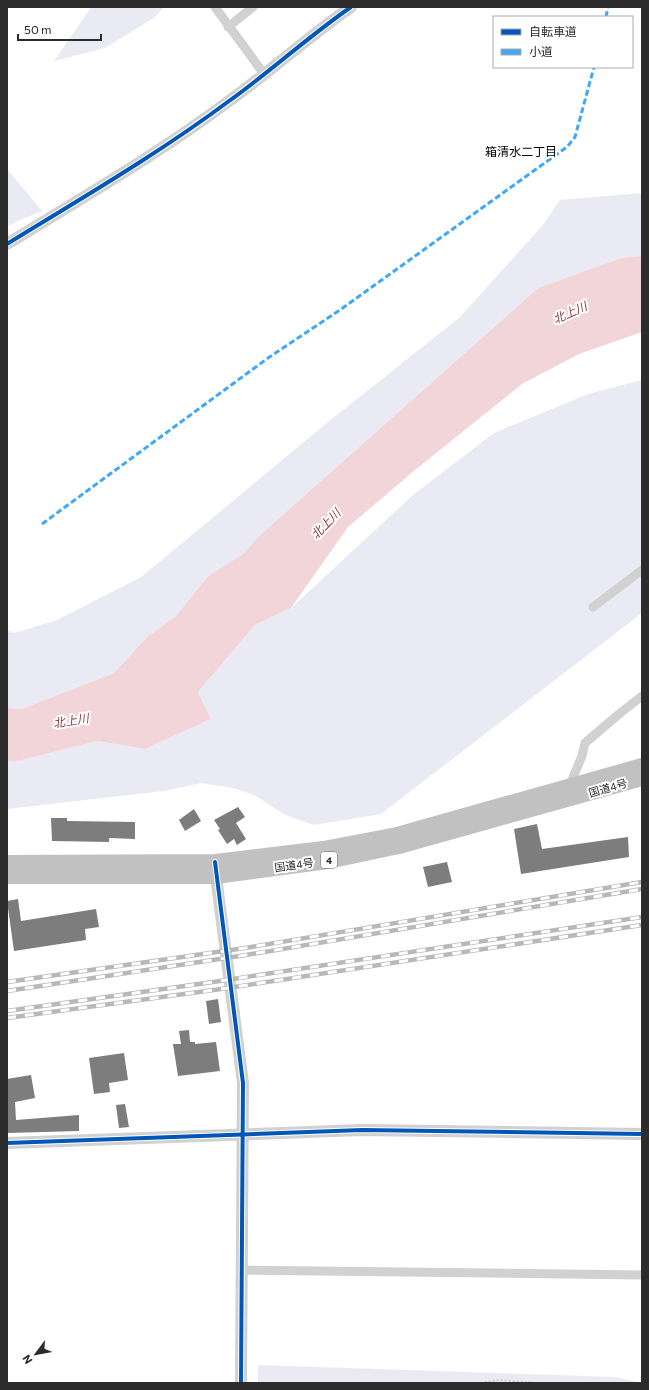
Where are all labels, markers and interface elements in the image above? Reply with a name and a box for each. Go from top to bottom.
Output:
scale bar [18,16,101,42]
legend [493,16,633,68]
text: 50 m [24,22,52,36]
text: 自転車道 [529,24,577,38]
text: 小道 [529,44,553,58]
district label: 箱清水二丁目 [485,144,557,158]
water label: 北上川 [550,298,591,326]
water label: 北上川 [308,504,344,541]
water label: 北上川 [52,710,92,730]
street label: 国道4号 [587,776,629,799]
road number: 4 [321,852,337,868]
street label: 国道4号 [273,855,314,874]
north arrow [16,1334,56,1374]
text: N [19,1353,35,1367]

